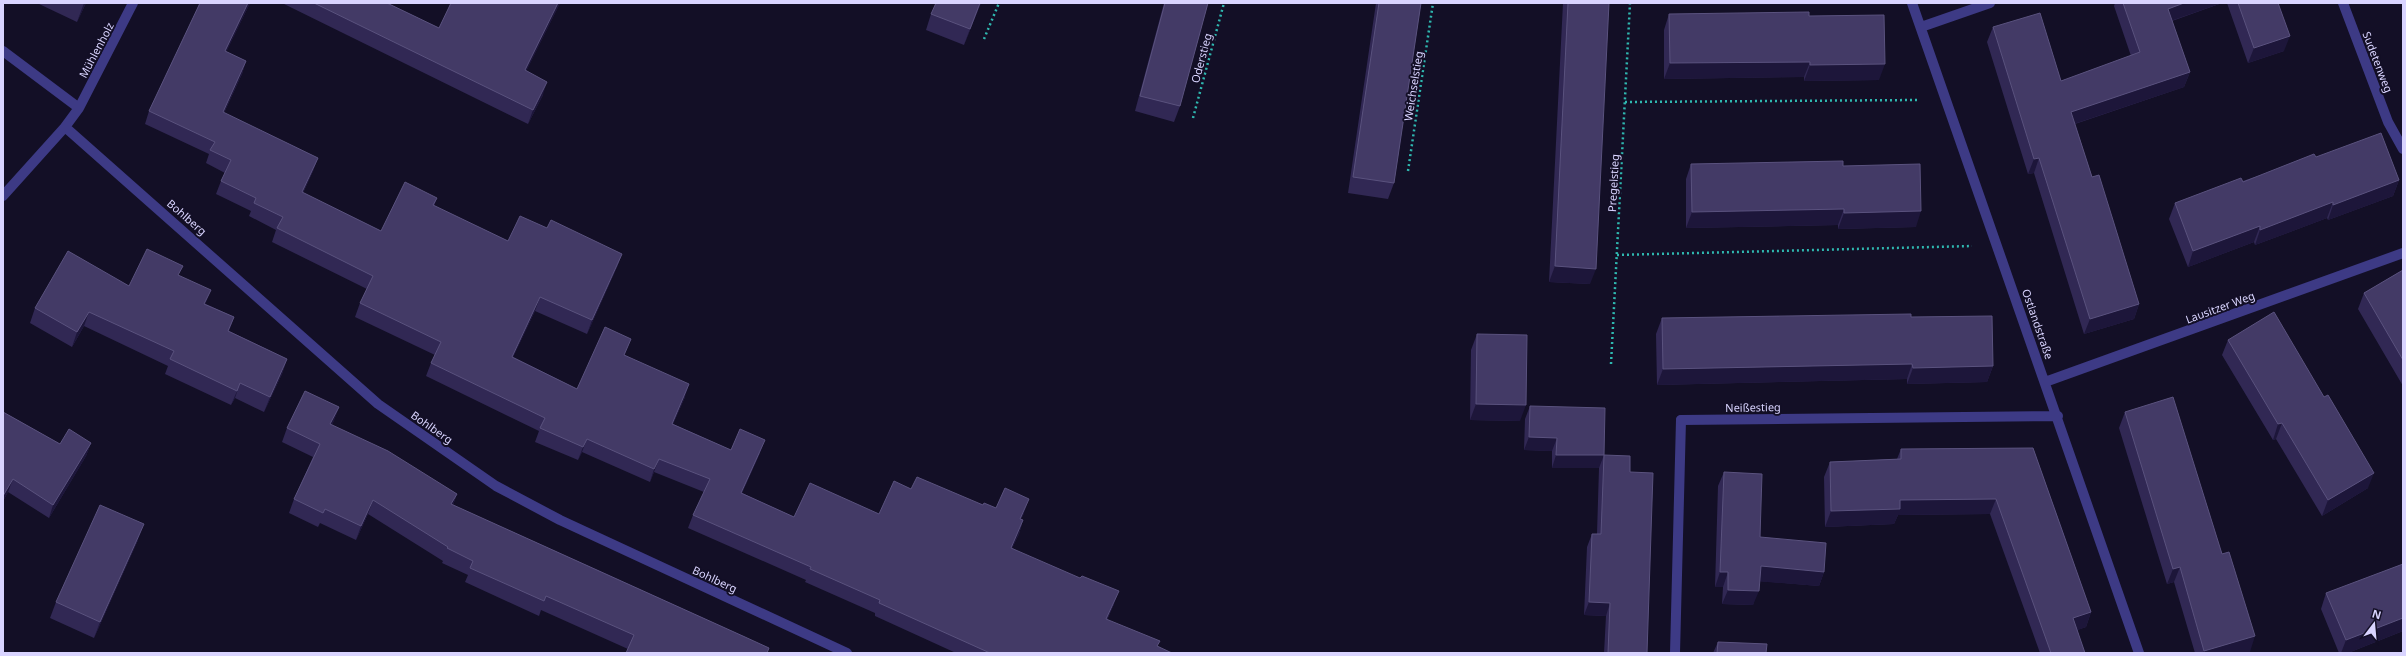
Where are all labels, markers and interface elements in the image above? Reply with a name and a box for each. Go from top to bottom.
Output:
street label: Mühlenholz [75,20,117,80]
street label: Sudetenweg [2359,29,2397,95]
street label: Oderstieg [1187,31,1215,85]
street label: Weichselstieg [1400,50,1426,122]
street label: Pregelstieg [1604,154,1622,212]
street label: Bohlberg [164,196,210,238]
street label: Ostlandstraße [2019,287,2057,361]
street label: Lausitzer Weg [2183,288,2257,326]
street label: Neißestieg [1725,399,1781,415]
street label: Bohlberg [408,407,456,447]
street label: Bohlberg [690,562,740,596]
north arrow [2354,604,2394,644]
text: N [2371,605,2383,622]

